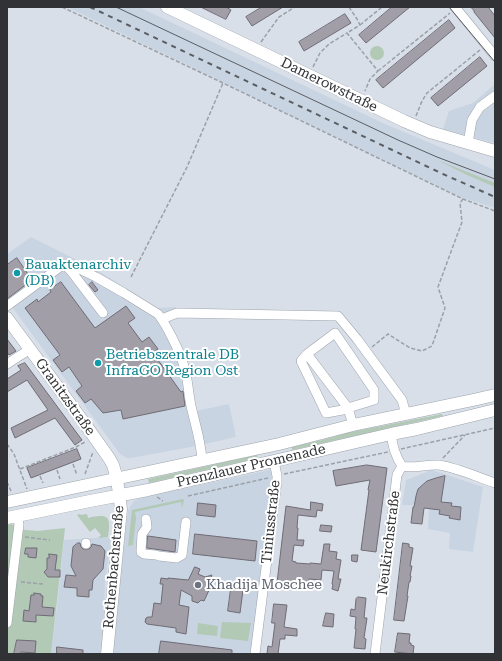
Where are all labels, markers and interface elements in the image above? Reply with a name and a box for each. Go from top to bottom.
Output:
street label: Damerowstraße [278,54,380,116]
place label: Bauaktenarchiv (DB) [25,257,131,290]
marker: Bauaktenarchiv (DB) [12,268,22,278]
place label: Betriebszentrale DB InfraGO Region Ost [106,347,239,380]
street label: Granitzstraße [31,355,99,439]
marker: Betriebszentrale DB InfraGO Region Ost [93,358,103,368]
street label: Prenzlauer Promenade [175,441,327,491]
street label: Tiniusstraße [258,479,284,565]
street label: Neukirchstraße [374,490,404,596]
street label: Rothenbachstraße [100,505,128,629]
place label: Khadija Moschee [206,577,322,593]
marker: Khadija Moschee [193,580,203,590]

